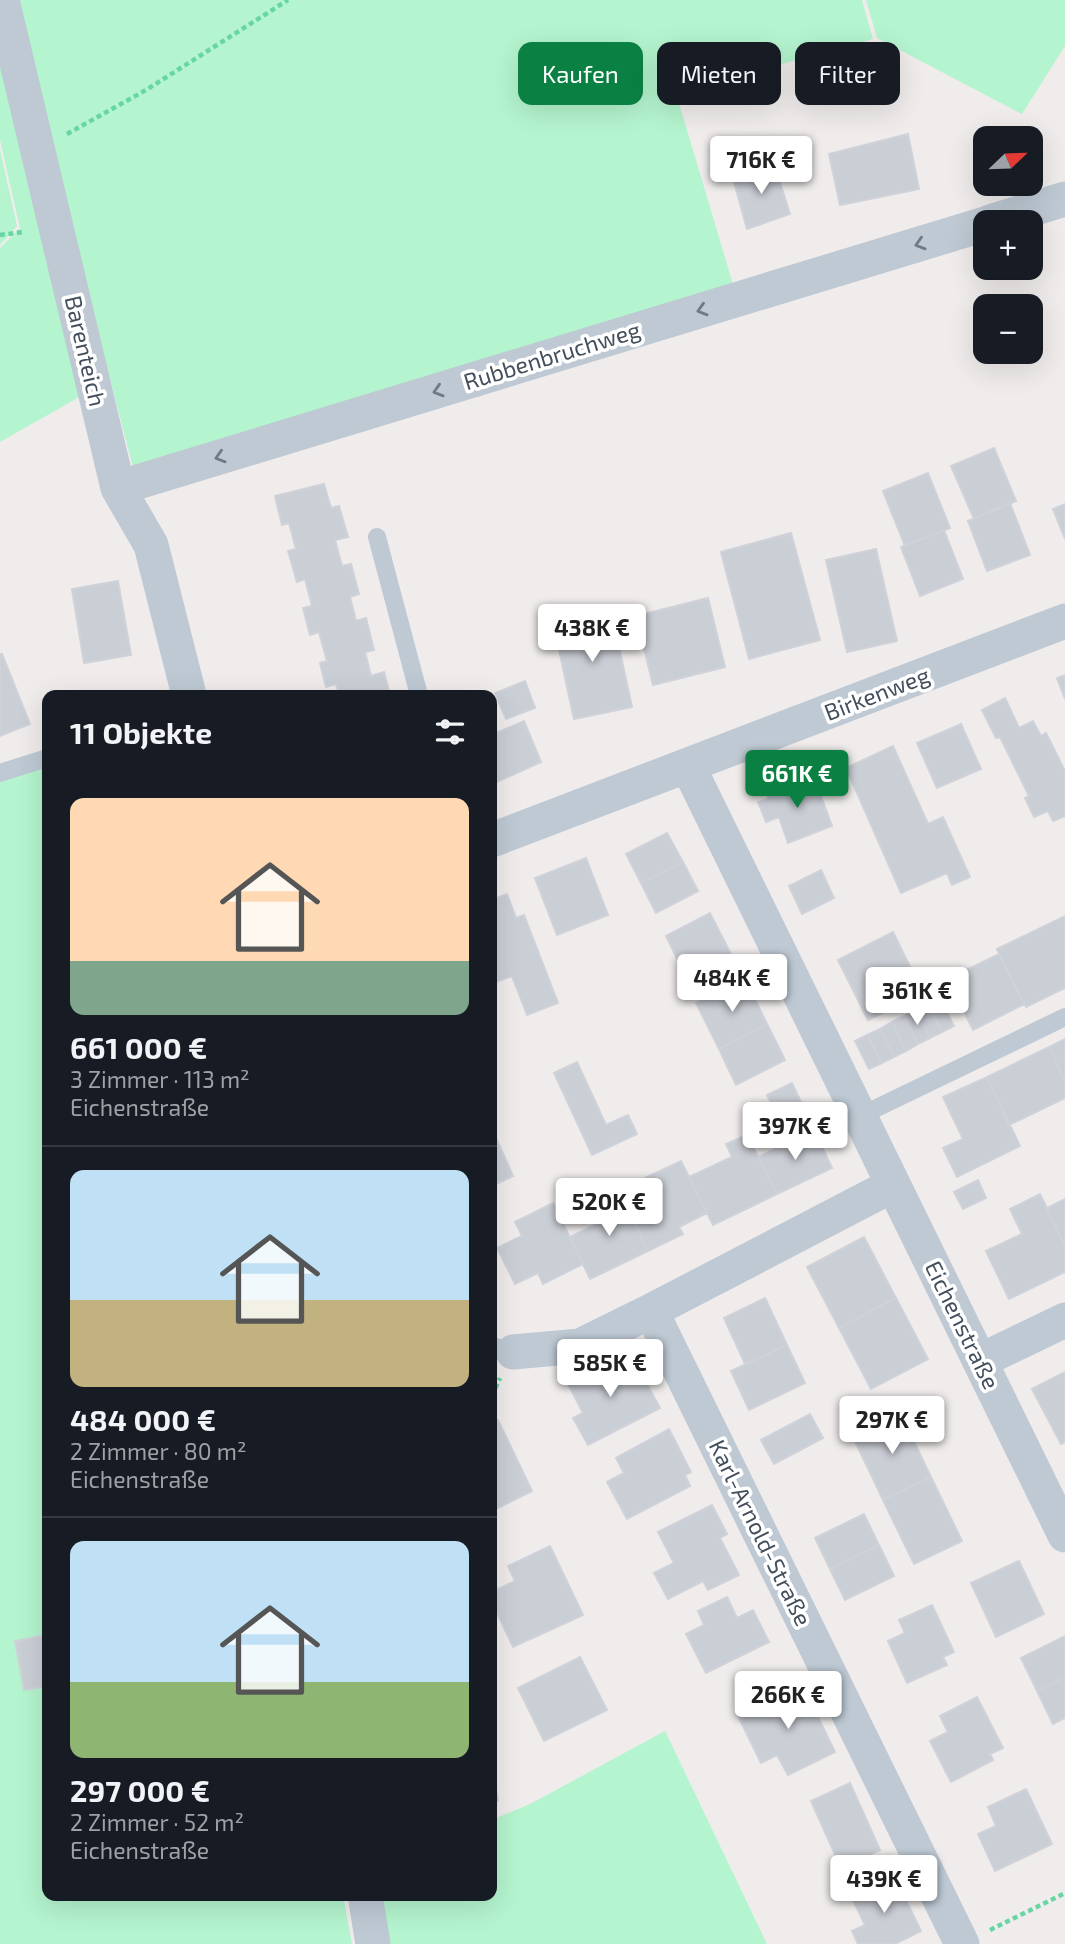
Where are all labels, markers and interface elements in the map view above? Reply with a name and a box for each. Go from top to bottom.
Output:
chip: Kaufen [518,42,643,105]
chip: Mieten [657,42,781,105]
chip: Filter [795,42,900,105]
north arrow [973,126,1043,196]
map controls [973,126,1043,364]
pin: 716K € [704,136,818,196]
text: 716K € [726,145,796,173]
button: + [973,210,1043,280]
one-way arrow [914,235,926,250]
street label: Barenteich [60,293,112,409]
button: − [973,294,1043,364]
one-way arrow [697,302,709,316]
street label: Rubbenbruchweg [460,315,644,395]
one-way arrow [432,382,444,397]
one-way arrow [215,448,227,463]
pin: 438K € [535,604,649,664]
text: 438K € [554,613,630,641]
street label: Birkenweg [820,660,933,726]
icon: filters [431,713,469,751]
text: 11 Objekte [70,714,212,750]
pin: 661K € [740,750,854,810]
text: 661K € [761,759,833,787]
icon: home [207,844,333,970]
pin: 484K € [675,954,789,1014]
text: 484K € [693,963,771,991]
pin: 361K € [860,968,974,1027]
text: 361K € [882,976,952,1004]
text: 661 000 € [70,1029,207,1065]
text: 3 Zimmer · 113 m² [70,1065,250,1093]
text: Eichenstraße [70,1093,209,1121]
pin: 397K € [738,1102,852,1162]
text: 397K € [759,1111,831,1139]
pin: 520K € [552,1178,666,1238]
text: 520K € [572,1187,646,1215]
icon: home [207,1216,333,1342]
street label: Eichenstraße [920,1256,1006,1393]
pin: 585K € [553,1340,667,1399]
text: 585K € [573,1348,647,1376]
pin: 297K € [835,1396,949,1456]
text: 484 000 € [70,1401,216,1437]
text: 297K € [855,1405,929,1433]
street label: Karl-Arnold-Straße [704,1435,818,1630]
text: 2 Zimmer · 80 m² [70,1437,246,1465]
text: Eichenstraße [70,1465,209,1493]
icon: home [207,1587,333,1713]
pin: 266K € [731,1672,845,1731]
text: 266K € [751,1680,825,1708]
text: 297 000 € [70,1772,210,1808]
text: 2 Zimmer · 52 m² [70,1808,244,1836]
text: Eichenstraße [70,1836,209,1864]
pin: 439K € [827,1856,941,1915]
text: 439K € [846,1864,922,1892]

